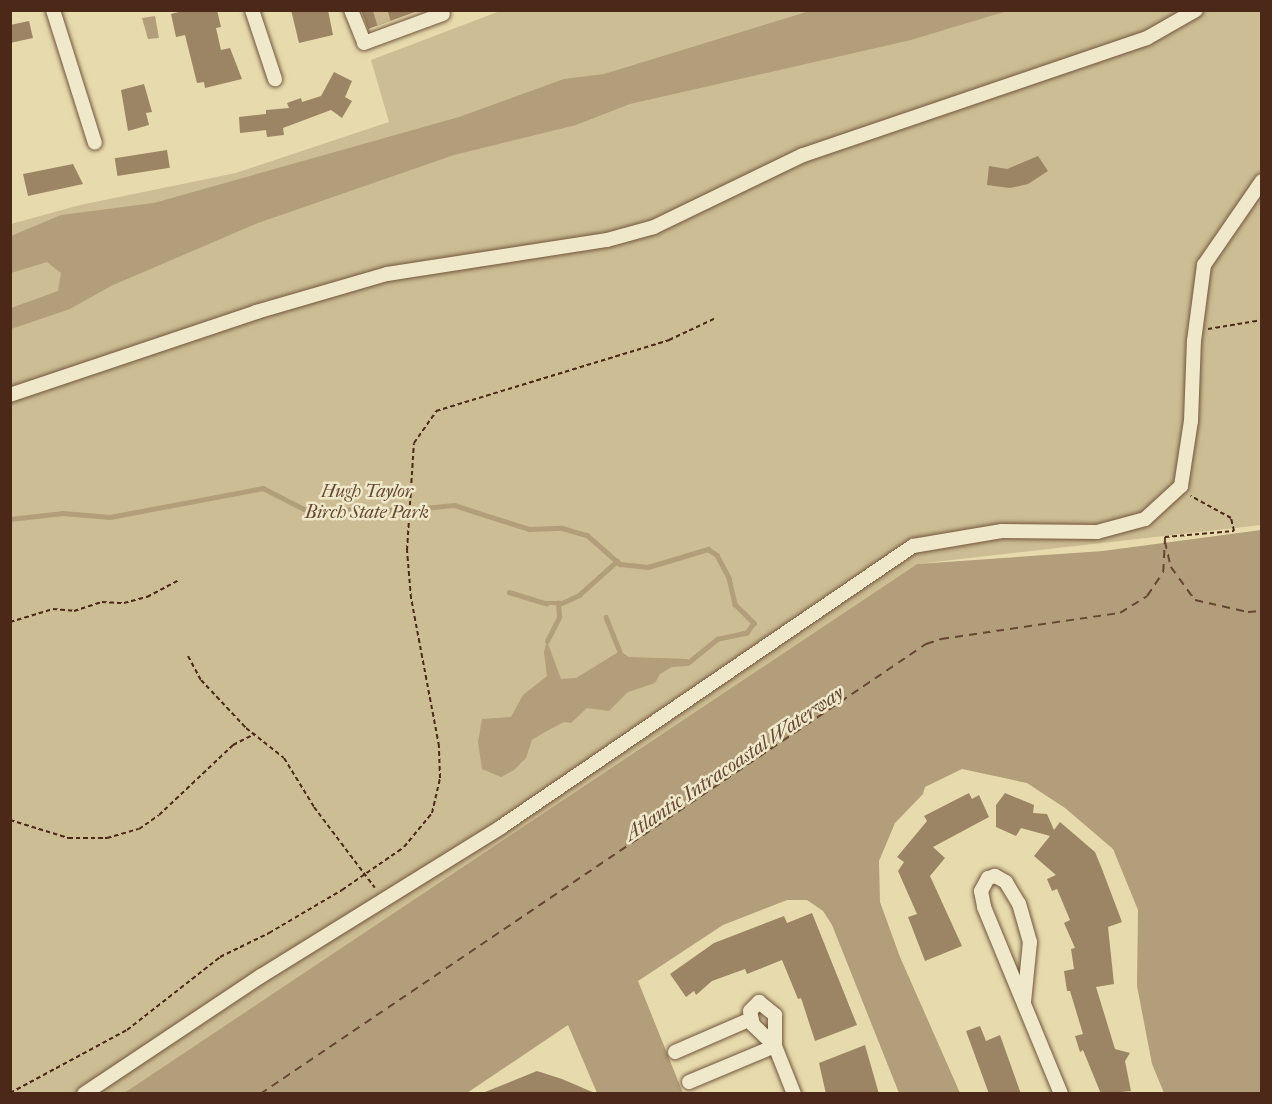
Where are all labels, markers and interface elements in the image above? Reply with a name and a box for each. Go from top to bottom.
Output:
park label: Hugh Taylor Birch State Park [305,482,429,524]
water label: Atlantic Intracoastal Waterway [620,681,848,845]

